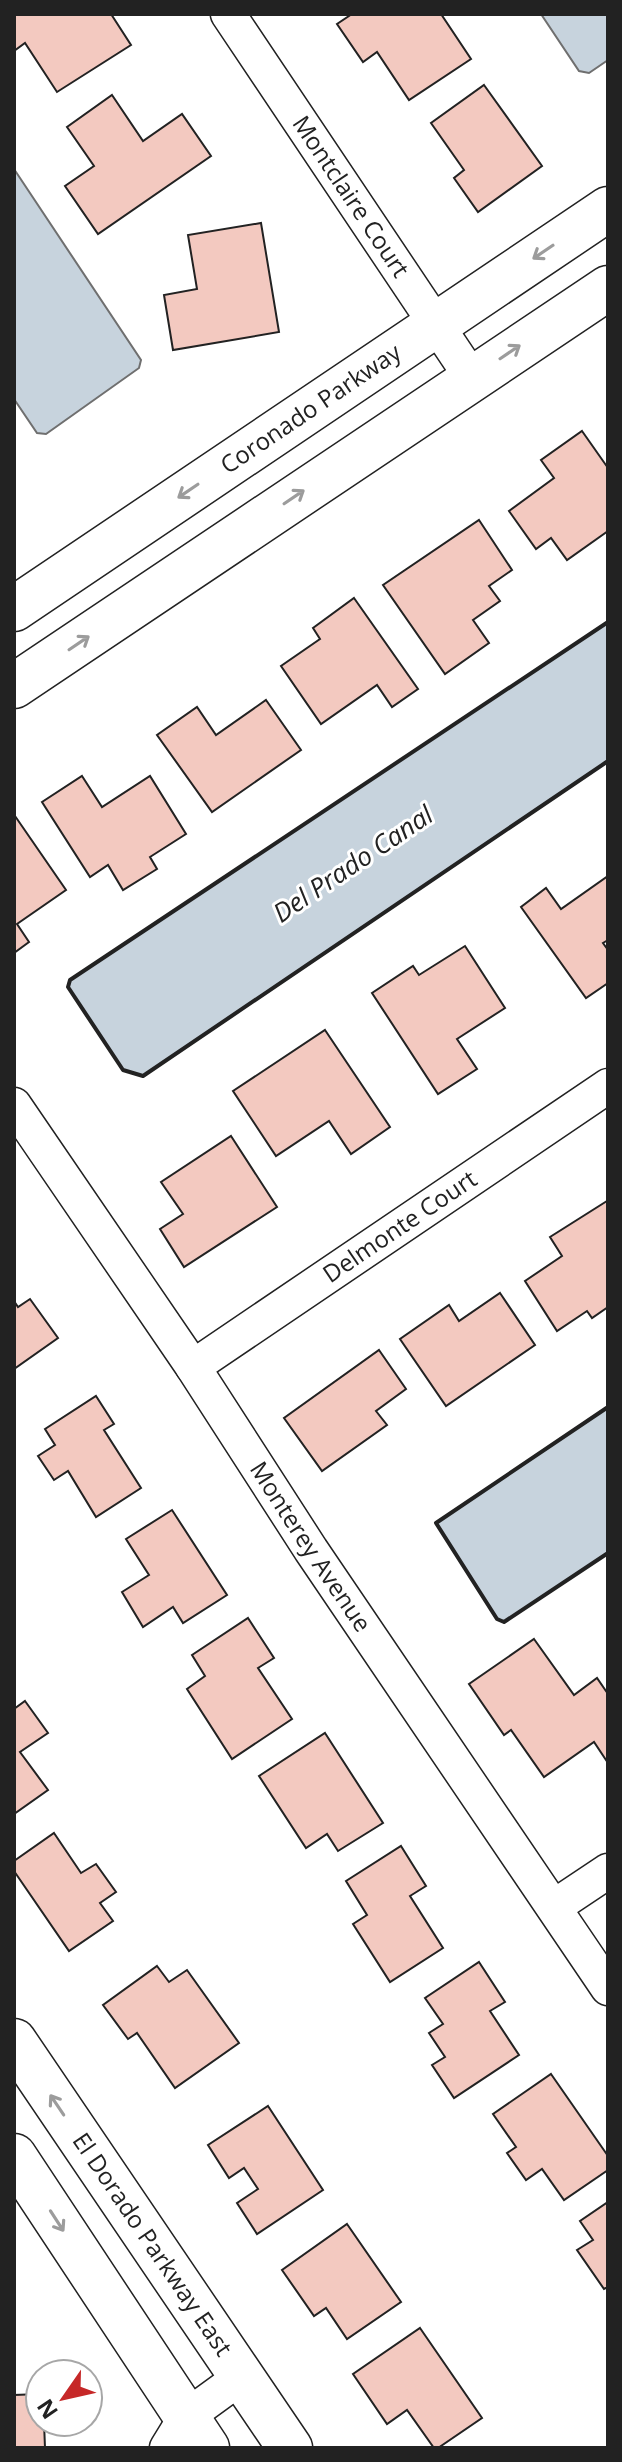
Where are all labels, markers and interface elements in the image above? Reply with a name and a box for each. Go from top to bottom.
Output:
street label: Montclaire Court [286,108,418,283]
one-way arrow [533,244,555,261]
street label: Coronado Parkway [213,335,408,481]
one-way arrow [499,344,521,361]
one-way arrow [177,482,199,499]
one-way arrow [283,489,305,506]
one-way arrow [67,634,89,651]
water label: Del Prado Canal [265,795,441,930]
street label: Delmonte Court [316,1162,483,1290]
street label: Monterey Avenue [243,1454,380,1638]
one-way arrow [49,2095,66,2117]
street label: El Dorado Parkway East [66,2126,241,2362]
one-way arrow [49,2210,65,2232]
north arrow [24,2358,104,2438]
text: N [29,2394,64,2426]

